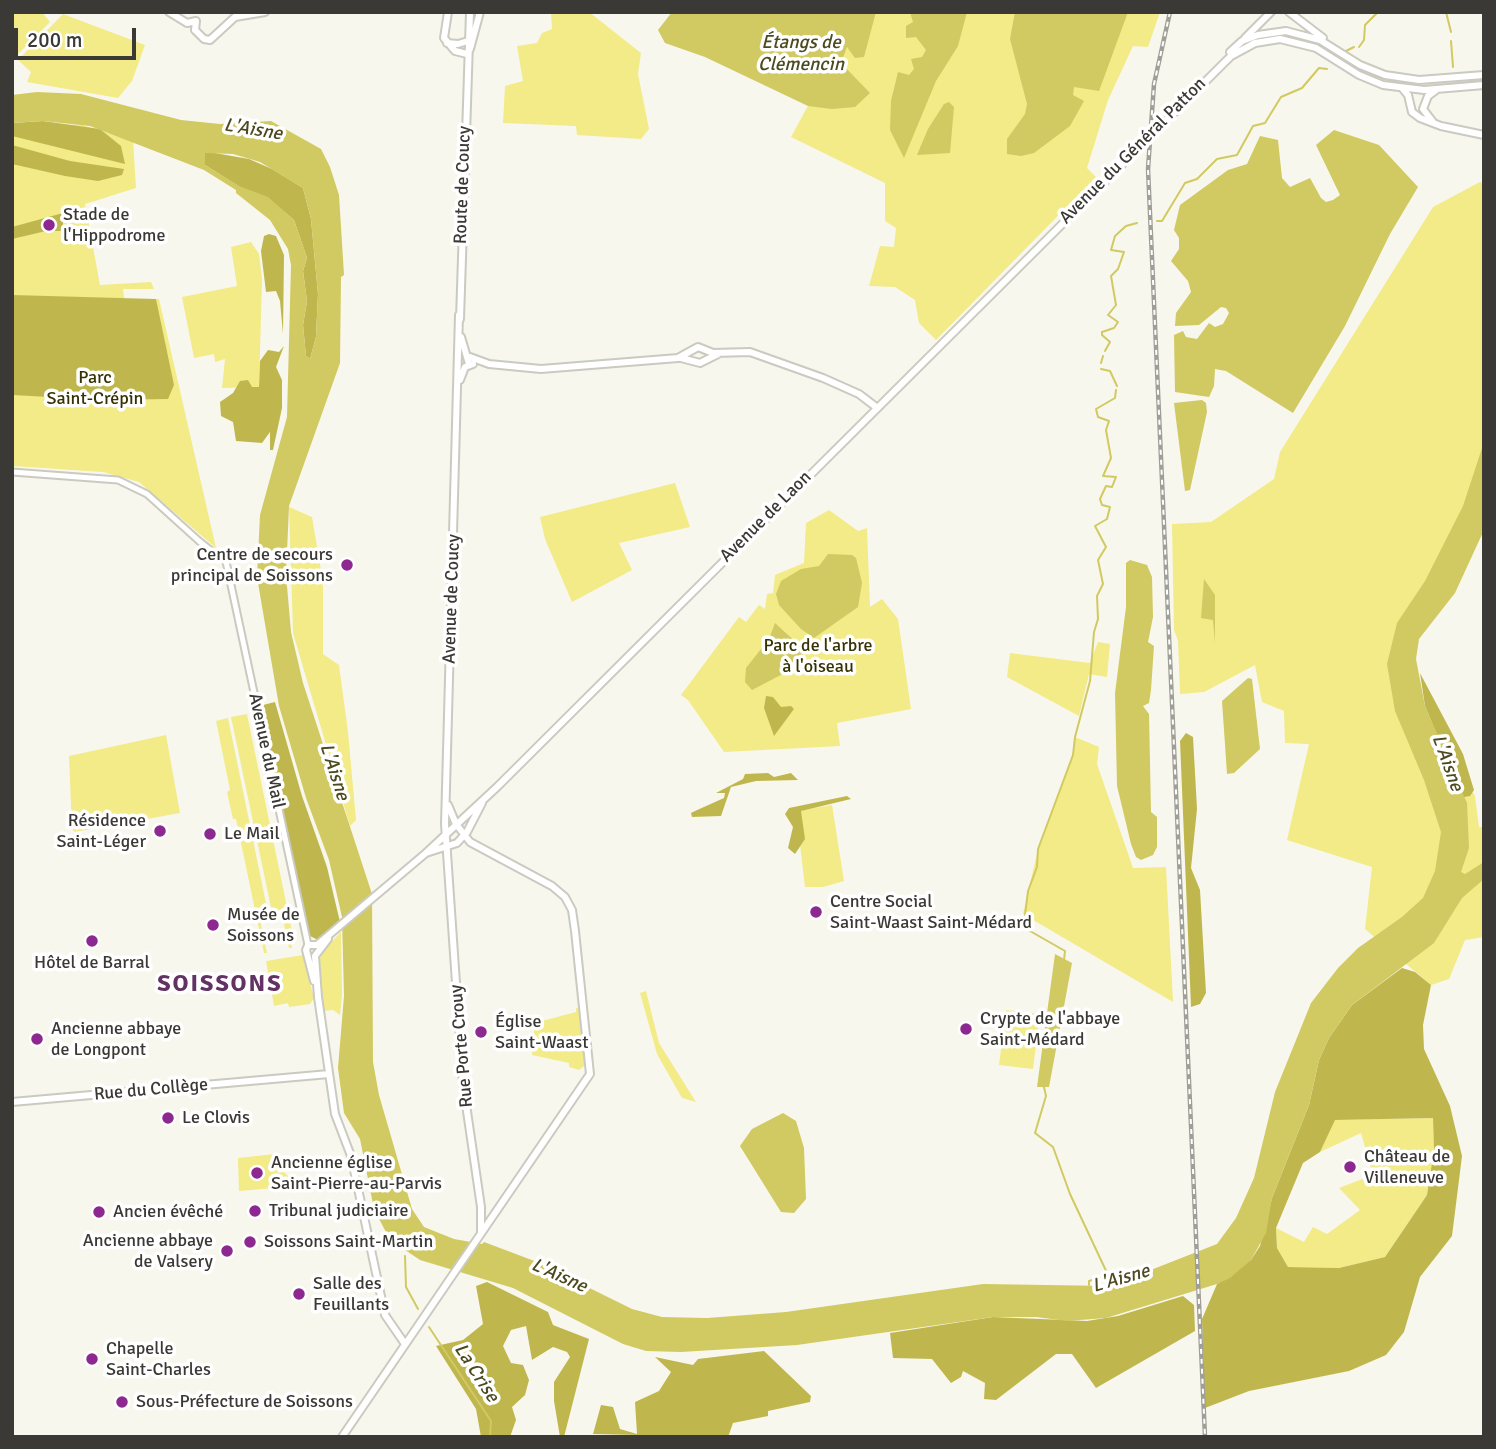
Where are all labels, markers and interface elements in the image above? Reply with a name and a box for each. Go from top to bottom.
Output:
scale bar [18,14,140,58]
text: 200 m [27,27,82,53]
water label: Étangs de Clémencin [758,32,844,76]
street label: Avenue du Général Patton [1055,73,1211,229]
water label: L'Aisne [222,114,284,146]
street label: Route de Coucy [450,126,476,244]
place label: Stade de l'Hippodrome [63,204,165,246]
marker: Stade de l'Hippodrome [41,217,57,233]
park label: Parc Saint-Crépin [47,367,143,410]
street label: Avenue de Laon [716,467,816,567]
street label: Avenue de Coucy [439,534,465,664]
place label: Centre de secours principal de Soissons [171,544,333,586]
marker: Centre de secours principal de Soissons [339,557,355,573]
park label: Parc de l'arbre à l'oiseau [763,635,873,678]
street label: Avenue du Mail [243,691,289,811]
water label: L'Aisne [1426,732,1468,794]
water label: L'Aisne [314,741,354,803]
place label: Résidence Saint-Léger [56,810,146,852]
marker: Résidence Saint-Léger [152,823,168,839]
place label: Le Mail [224,823,280,845]
marker: Le Mail [202,826,218,842]
place label: Centre Social Saint-Waast Saint-Médard [830,891,1032,934]
place label: Musée de Soissons [227,904,300,946]
marker: Centre Social Saint-Waast Saint-Médard [808,904,824,920]
marker: Musée de Soissons [205,917,221,933]
marker: Hôtel de Barral [84,933,100,949]
place label: Hôtel de Barral [34,952,150,974]
district label: SOISSONS [158,971,282,999]
street label: Rue Porte Crouy [446,984,478,1108]
place label: Crypte de l'abbaye Saint-Médard [980,1008,1120,1050]
place label: Église Saint-Waast [495,1011,589,1054]
place label: Ancienne abbaye de Longpont [51,1018,181,1060]
marker: Crypte de l'abbaye Saint-Médard [958,1021,974,1037]
marker: Église Saint-Waast [473,1024,489,1040]
marker: Ancienne abbaye de Longpont [29,1031,45,1047]
street label: Rue du Collège [93,1074,209,1106]
place label: Le Clovis [182,1107,250,1129]
marker: Le Clovis [160,1110,176,1126]
place label: Château de Villeneuve [1364,1146,1450,1188]
place label: Ancienne église Saint-Pierre-au-Parvis [271,1152,442,1194]
marker: Château de Villeneuve [1342,1159,1358,1175]
marker: Ancienne église Saint-Pierre-au-Parvis [249,1165,265,1181]
place label: Tribunal judiciaire [269,1200,408,1222]
place label: Ancien évêché [113,1201,223,1223]
marker: Tribunal judiciaire [247,1203,263,1219]
marker: Ancien évêché [91,1204,107,1220]
place label: Ancienne abbaye de Valsery [83,1230,213,1272]
place label: Soissons Saint-Martin [264,1231,433,1253]
marker: Soissons Saint-Martin [242,1234,258,1250]
marker: Ancienne abbaye de Valsery [219,1243,235,1259]
water label: L'Aisne [528,1254,590,1298]
water label: L'Aisne [1090,1260,1152,1298]
place label: Salle des Feuillants [313,1273,389,1316]
marker: Salle des Feuillants [291,1286,307,1302]
place label: Chapelle Saint-Charles [106,1338,211,1380]
water label: La Crise [449,1339,503,1407]
marker: Chapelle Saint-Charles [84,1351,100,1367]
place label: Sous-Préfecture de Soissons [136,1391,353,1413]
marker: Sous-Préfecture de Soissons [114,1394,130,1410]

